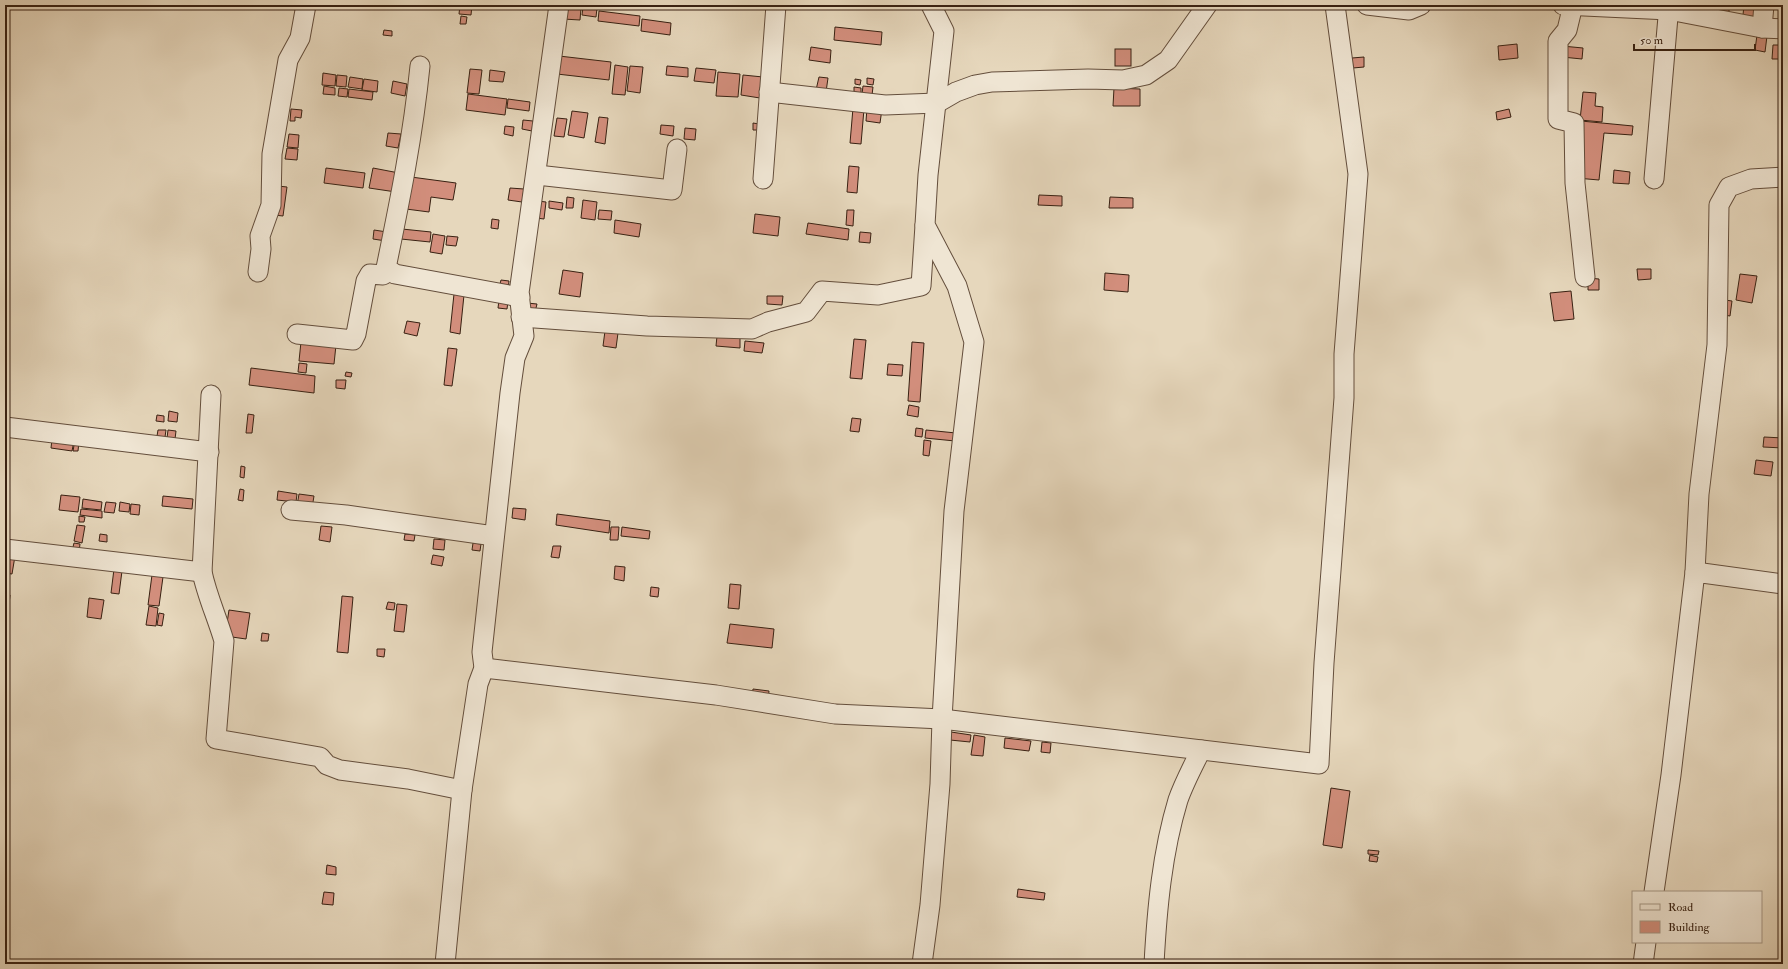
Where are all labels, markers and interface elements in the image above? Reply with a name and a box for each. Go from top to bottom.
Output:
scale bar [1634,26,1755,52]
text: 50 m [1640,33,1664,48]
legend [1632,891,1762,943]
text: Road [1668,900,1693,915]
text: Building [1668,920,1711,935]

